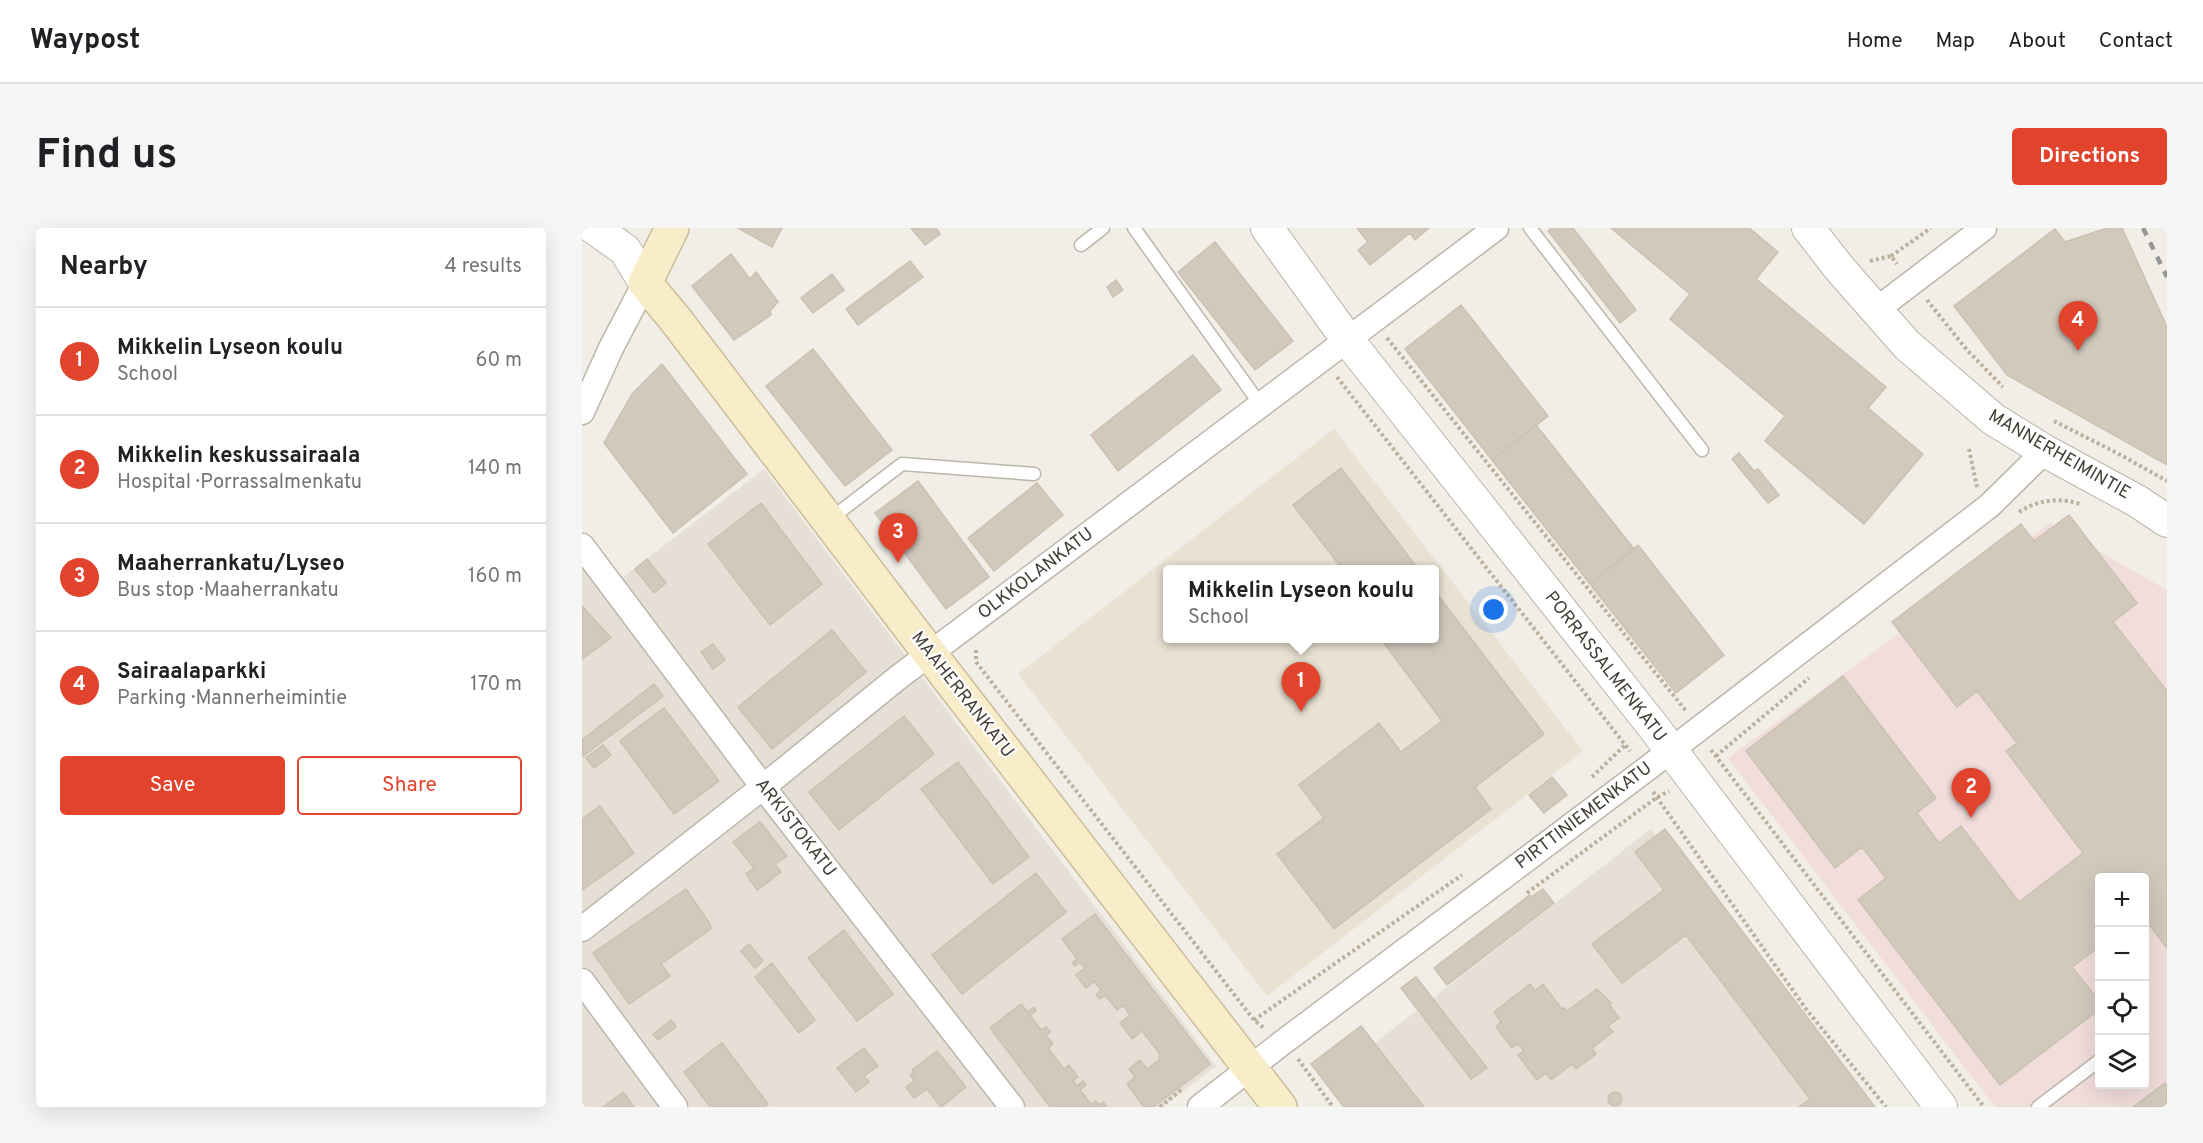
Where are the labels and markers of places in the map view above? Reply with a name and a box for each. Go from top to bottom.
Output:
pin: 4 [2058,302,2098,351]
pin: 3 [878,514,918,563]
pin: 1 [1282,662,1320,712]
pin: 2 [1952,768,1990,818]

